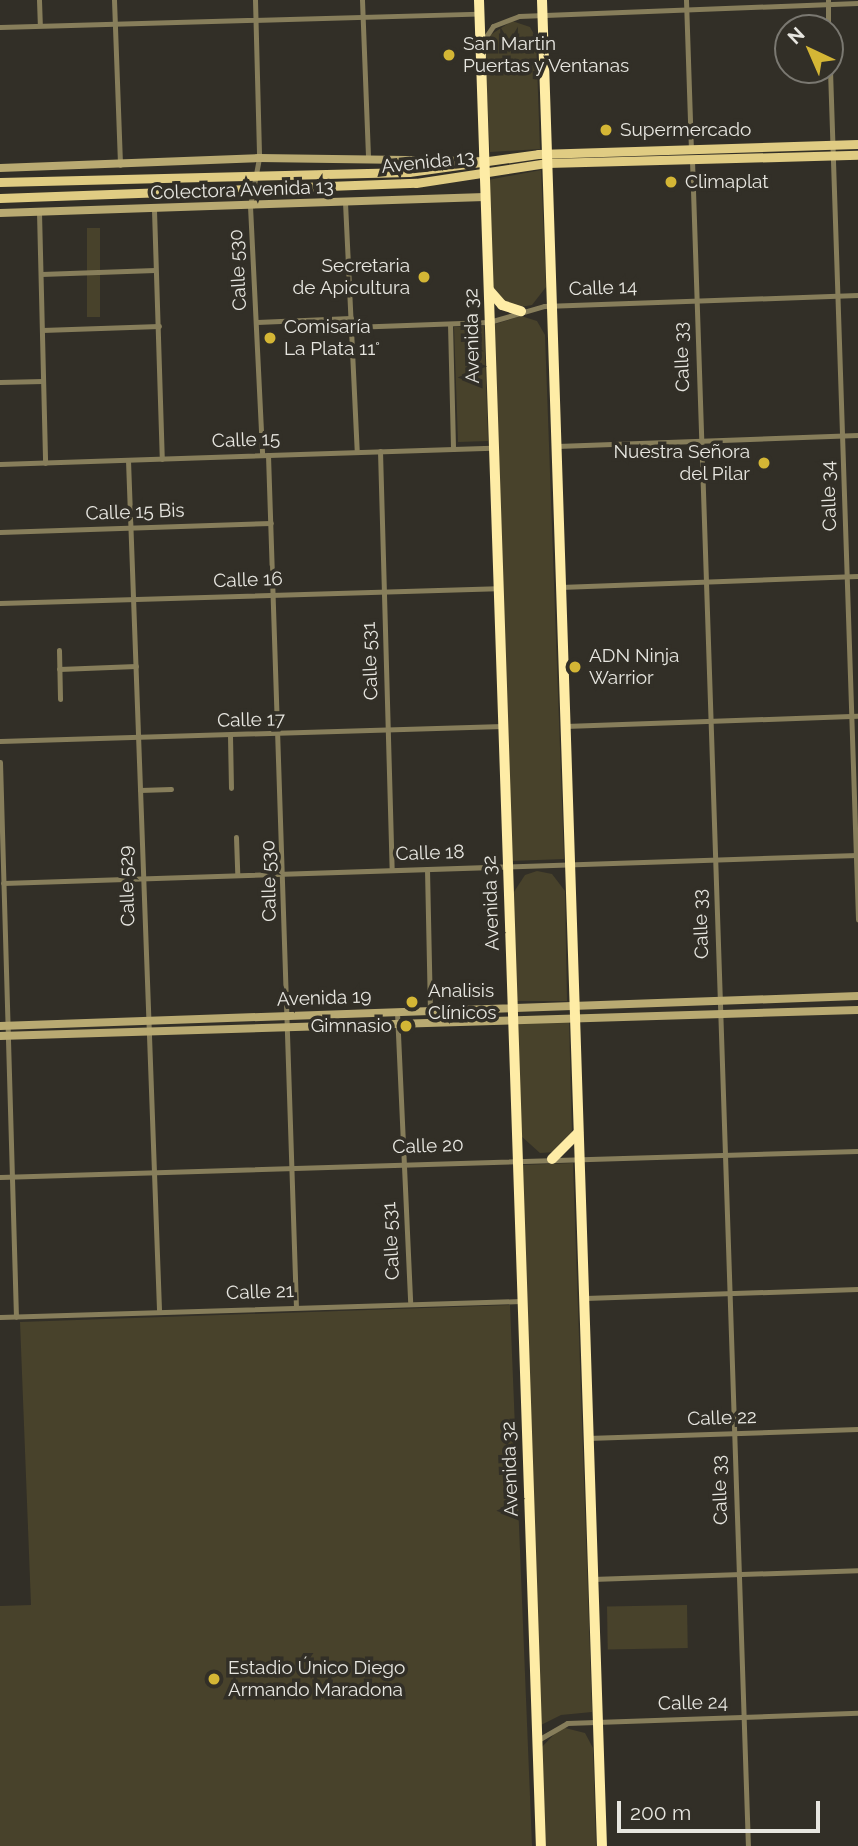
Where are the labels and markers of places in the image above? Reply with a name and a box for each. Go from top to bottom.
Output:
place label: San Martin Puertas y Ventanas [463,33,631,77]
marker: San Martin Puertas y Ventanas [441,47,457,63]
place label: Supermercado [620,119,751,141]
marker: Supermercado [598,122,614,138]
place label: Climaplat [685,171,769,193]
marker: Climaplat [663,174,679,190]
place label: Secretaria de Apicultura [292,255,410,299]
marker: Secretaria de Apicultura [416,269,432,285]
place label: Comisaría La Plata 11° [284,316,380,360]
marker: Comisaría La Plata 11° [262,330,278,346]
place label: Nuestra Señora del Pilar [613,441,750,485]
marker: Nuestra Señora del Pilar [756,455,772,471]
place label: ADN Ninja Warrior [589,645,679,689]
marker: ADN Ninja Warrior [567,659,583,675]
place label: Analisis Clínicos [428,980,496,1024]
marker: Analisis Clínicos [402,992,422,1012]
place label: Gimnasio [311,1015,392,1037]
marker: Gimnasio [398,1018,414,1034]
place label: Estadio Único Diego Armando Maradona [228,1657,405,1701]
marker: Estadio Único Diego Armando Maradona [206,1671,222,1687]

